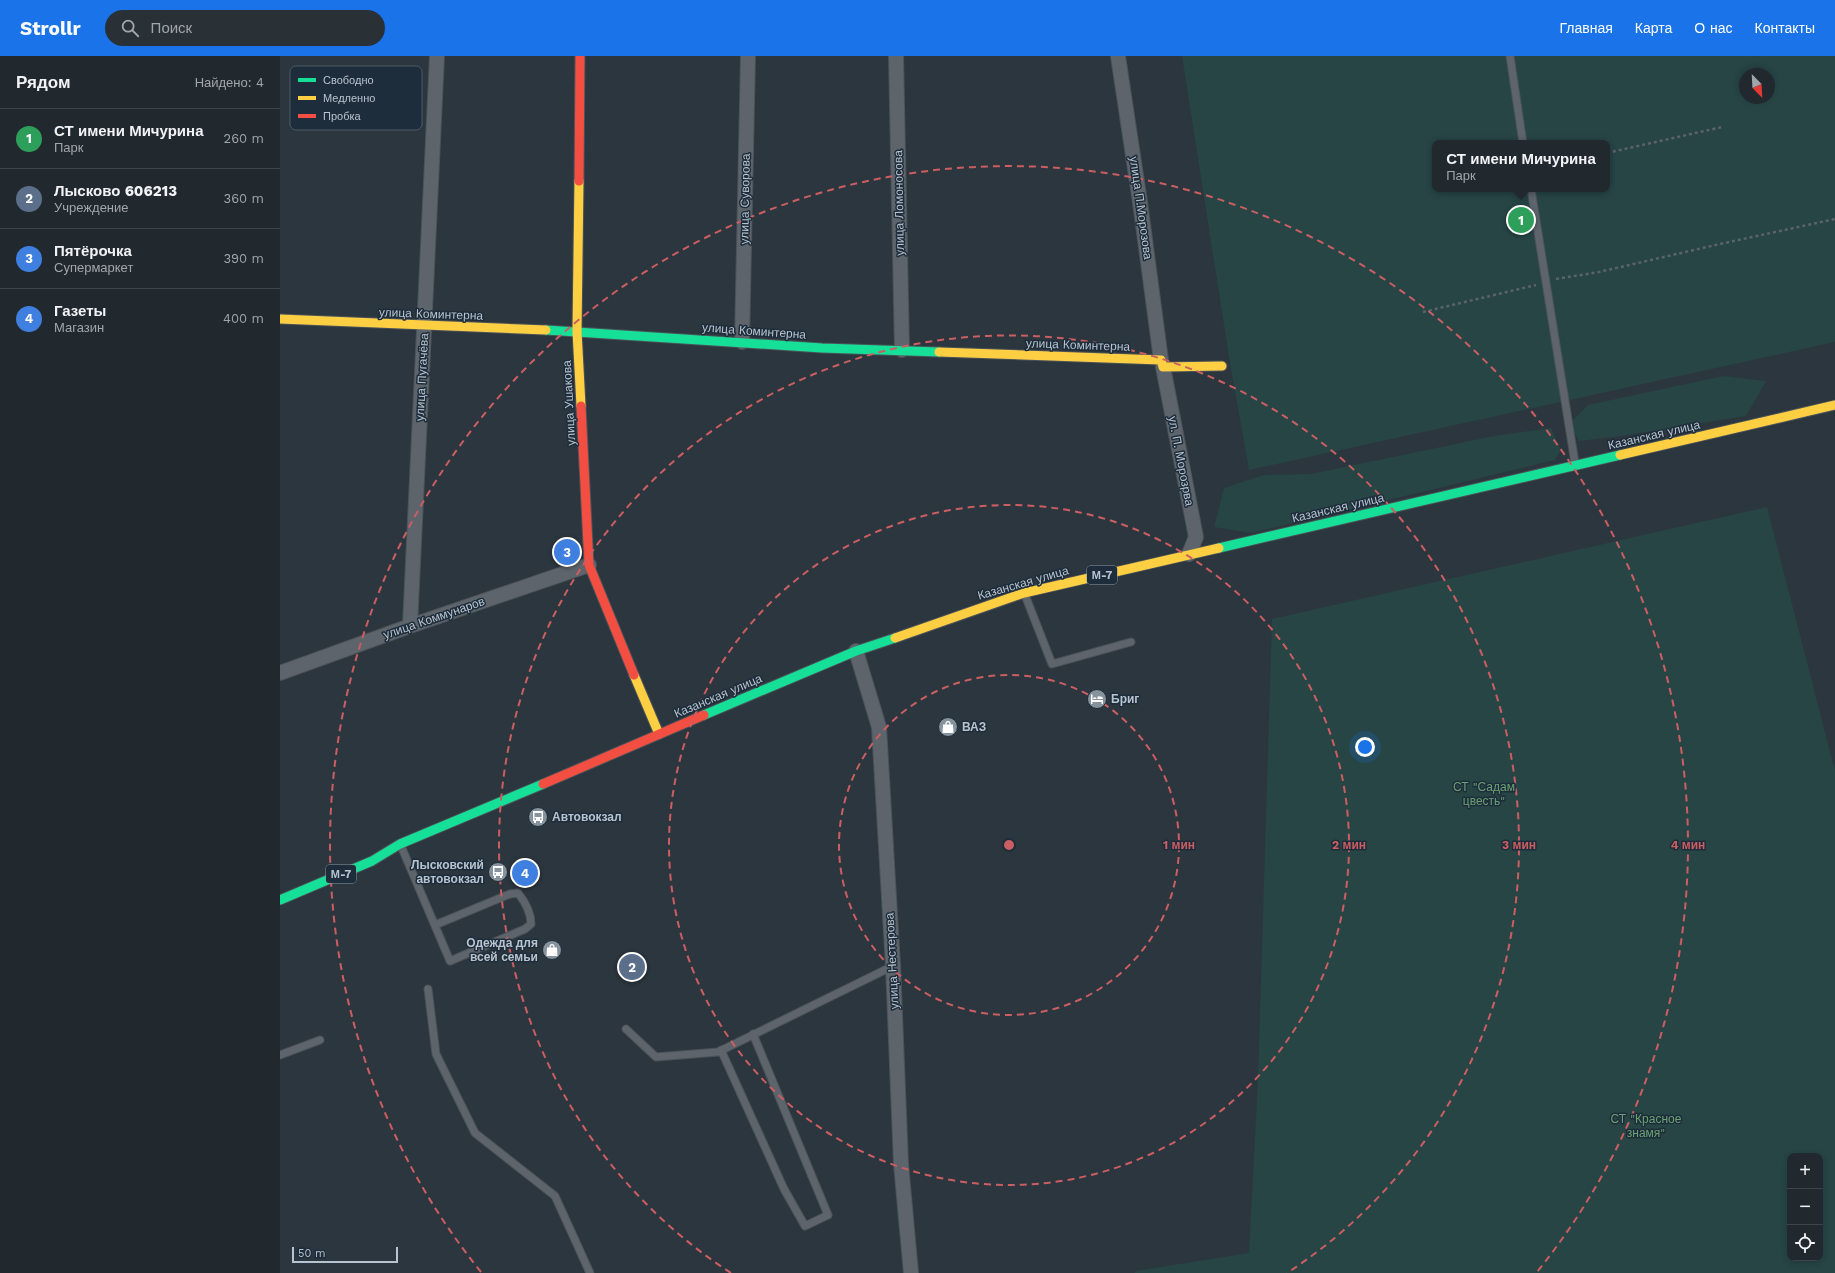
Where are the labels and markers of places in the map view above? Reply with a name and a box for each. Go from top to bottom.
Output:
pin: 1 [1508,205,1534,235]
pin: 3 [554,537,580,567]
hotel icon: Бриг [1086,688,1108,710]
place label: Бриг [1111,692,1139,706]
shop icon: ВАЗ [937,716,959,738]
place label: ВАЗ [962,720,986,734]
bus stop icon: Автовокзал [527,806,549,828]
place label: Автовокзал [552,810,622,824]
centre of rings [1002,838,1016,852]
place label: Лысковский автовокзал [411,858,484,886]
pin: 4 [512,858,538,888]
bus stop icon: Лысковский автовокзал [487,861,509,883]
place label: Одежда для всей семьи [466,936,538,964]
shop icon: Одежда для всей семьи [541,939,563,961]
pin: 2 [619,952,645,982]

